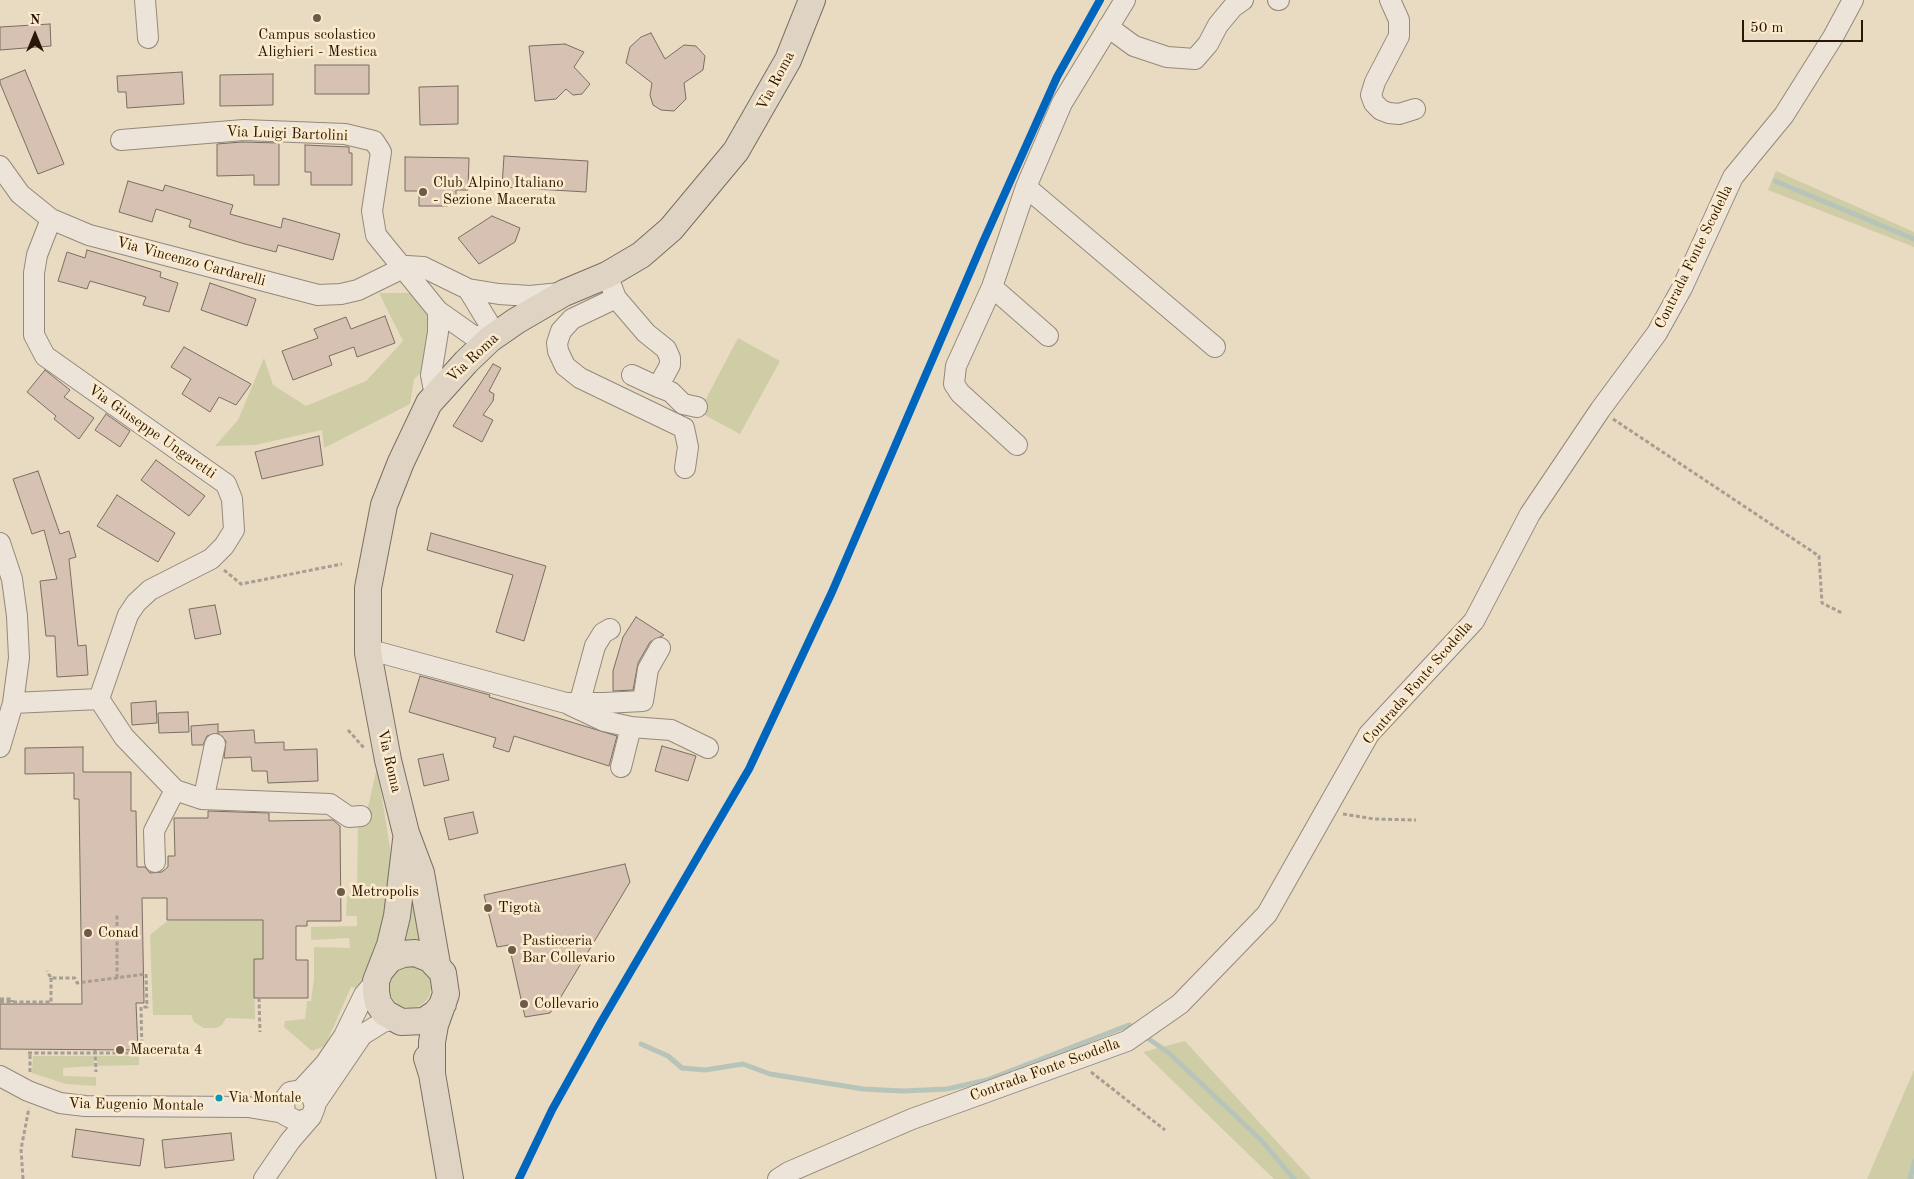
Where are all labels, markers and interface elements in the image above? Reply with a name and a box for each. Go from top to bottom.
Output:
north arrow [10,10,60,60]
scale bar [1744,10,1865,42]
marker: Campus scolastico Alighieri - Mestica [311,12,323,24]
text: N [30,13,40,27]
text: 50 m [1750,21,1784,36]
place label: Campus scolastico Alighieri - Mestica [257,26,377,61]
street label: Via Roma [753,48,799,114]
street label: Via Luigi Bartolini [226,123,348,145]
place label: Club Alpino Italiano - Sezione Macerata [433,174,564,209]
street label: Contrada Fonte Scodella [1651,182,1737,332]
marker: Club Alpino Italiano - Sezione Macerata [417,186,429,198]
street label: Via Vincenzo Cardarelli [115,233,267,291]
street label: Via Roma [443,330,503,386]
street label: Via Giuseppe Ungaretti [84,381,220,483]
street label: Contrada Fonte Scodella [1359,617,1477,749]
street label: Via Roma [373,728,405,794]
place label: Metropolis [351,883,419,901]
marker: Metropolis [335,886,347,898]
place label: Tigotà [498,899,541,917]
marker: Tigotà [482,902,494,914]
place label: Conad [98,924,139,942]
marker: Conad [82,927,94,939]
place label: Pasticceria Bar Collevario [522,932,615,967]
marker: Pasticceria Bar Collevario [506,944,518,956]
place label: Collevario [534,995,599,1013]
marker: Collevario [518,998,530,1010]
street label: Contrada Fonte Scodella [968,1034,1122,1106]
place label: Macerata 4 [130,1041,203,1059]
marker: Macerata 4 [114,1044,126,1056]
place label: Via Montale [228,1090,301,1106]
marker: Via Montale [214,1093,224,1103]
street label: Via Eugenio Montale [68,1095,204,1115]

